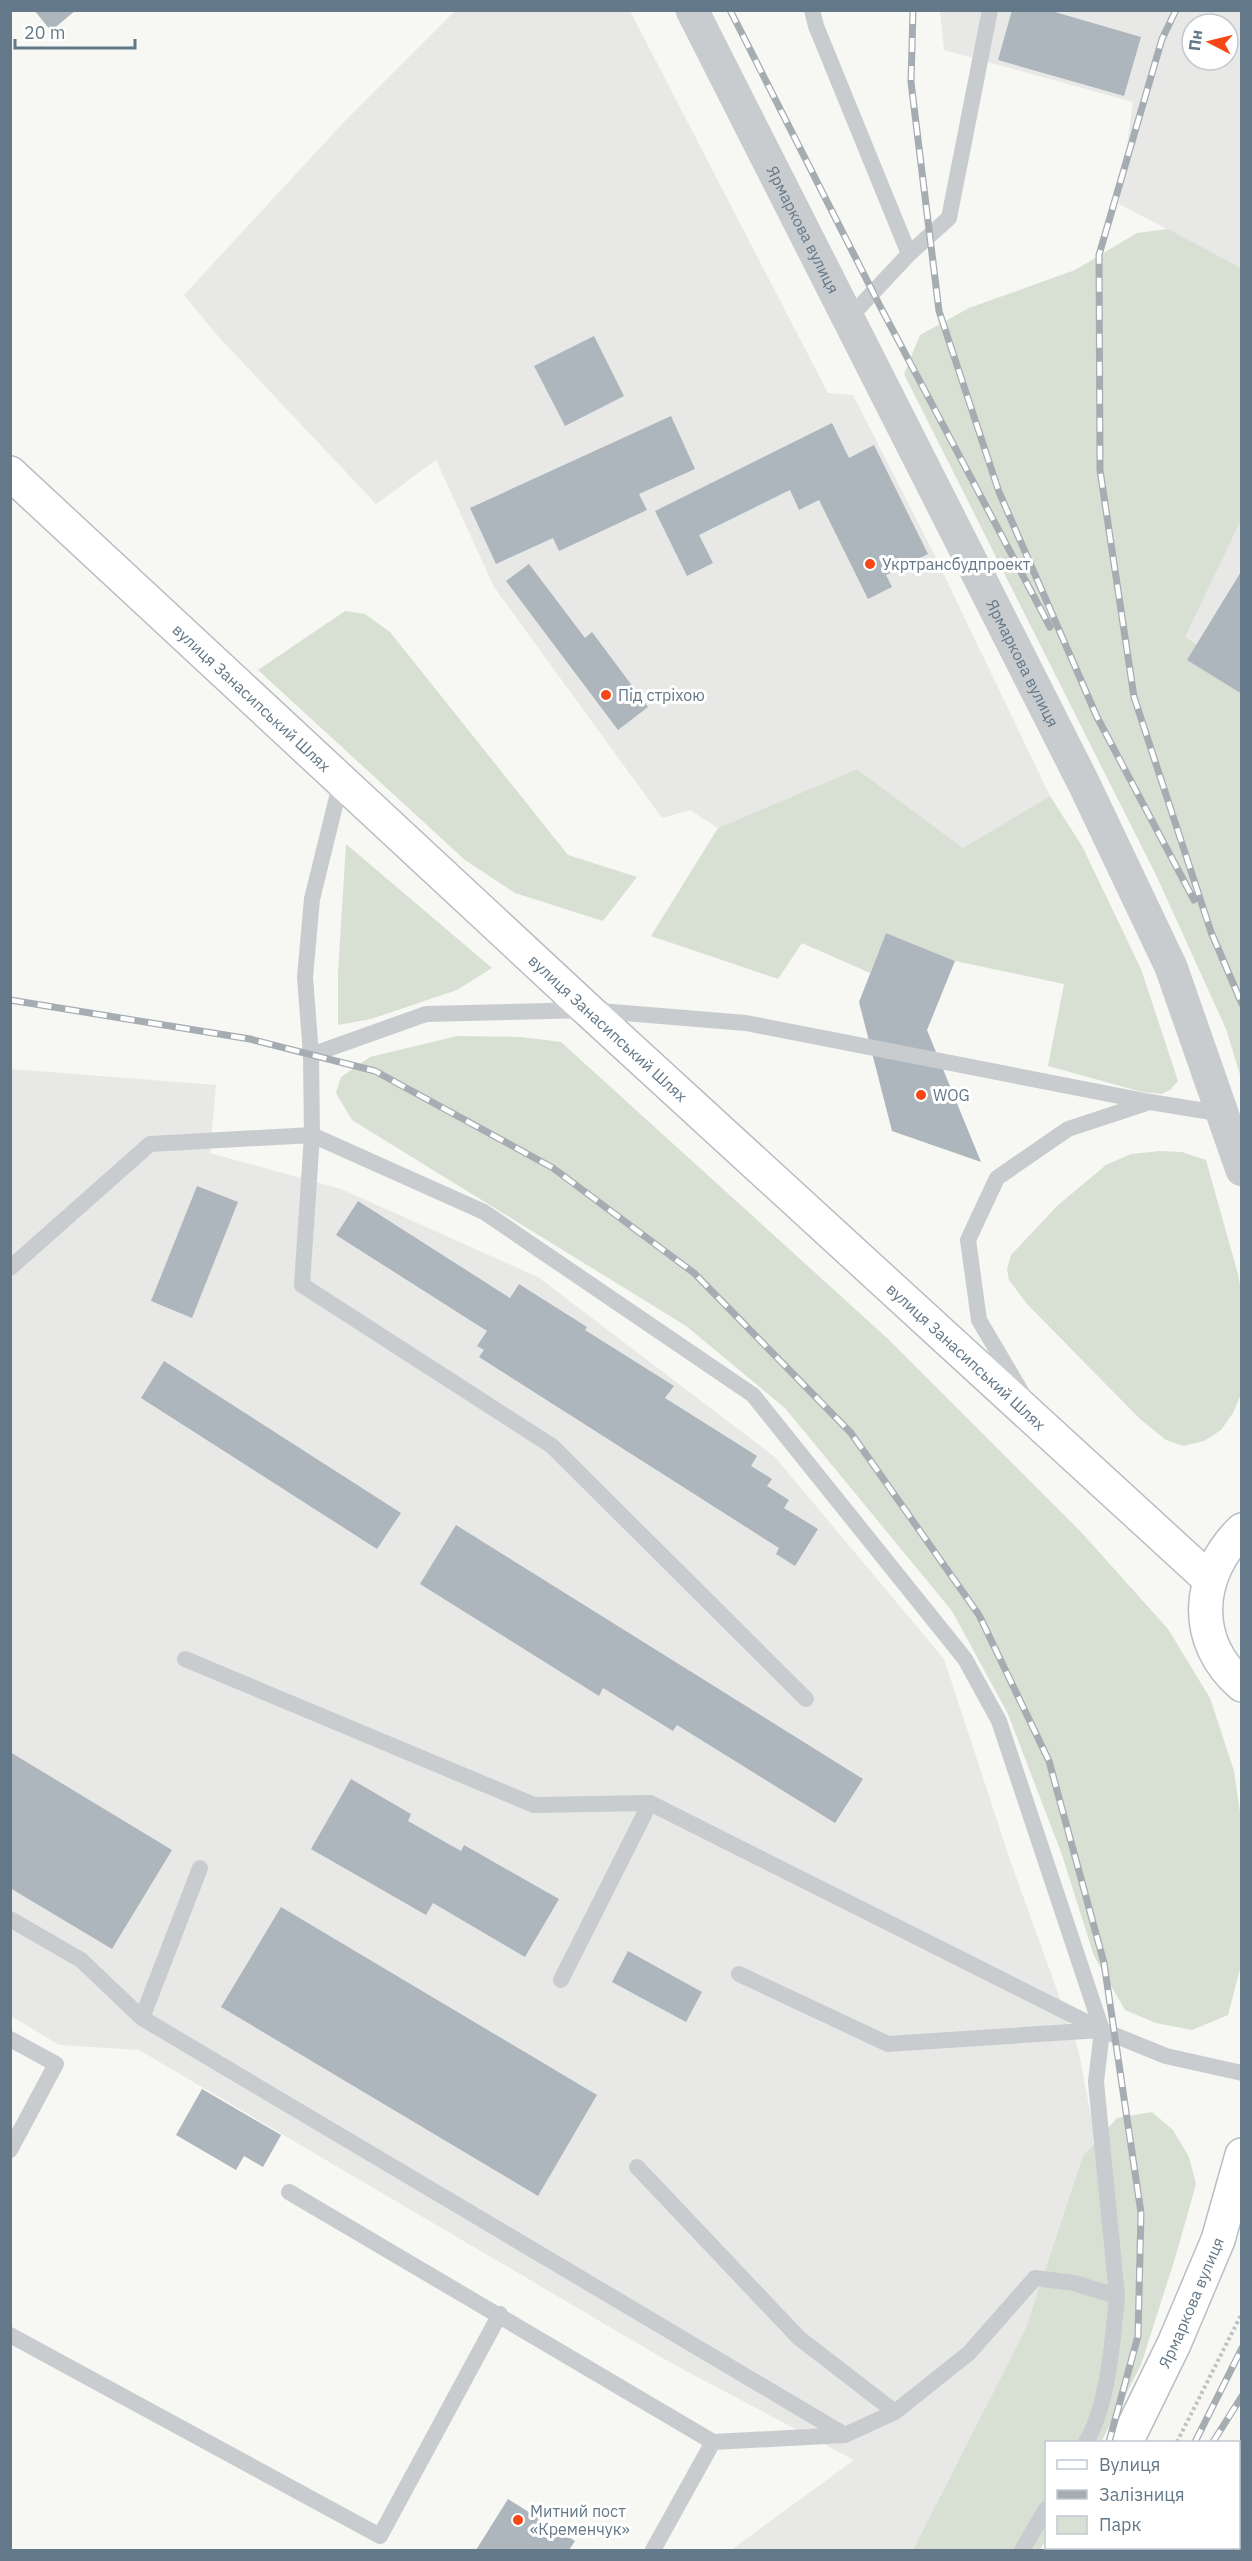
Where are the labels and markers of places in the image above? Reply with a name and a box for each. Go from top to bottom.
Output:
place label: Укртрансбудпроект [882,554,1031,574]
marker: Укртрансбудпроект [863,557,877,571]
place label: Під стріхою [618,685,705,705]
marker: Під стріхою [599,688,613,702]
place label: WOG [933,1085,970,1105]
marker: WOG [914,1088,928,1102]
place label: Митний пост «Кременчук» [530,2501,630,2539]
marker: Митний пост «Кременчук» [511,2513,525,2527]

